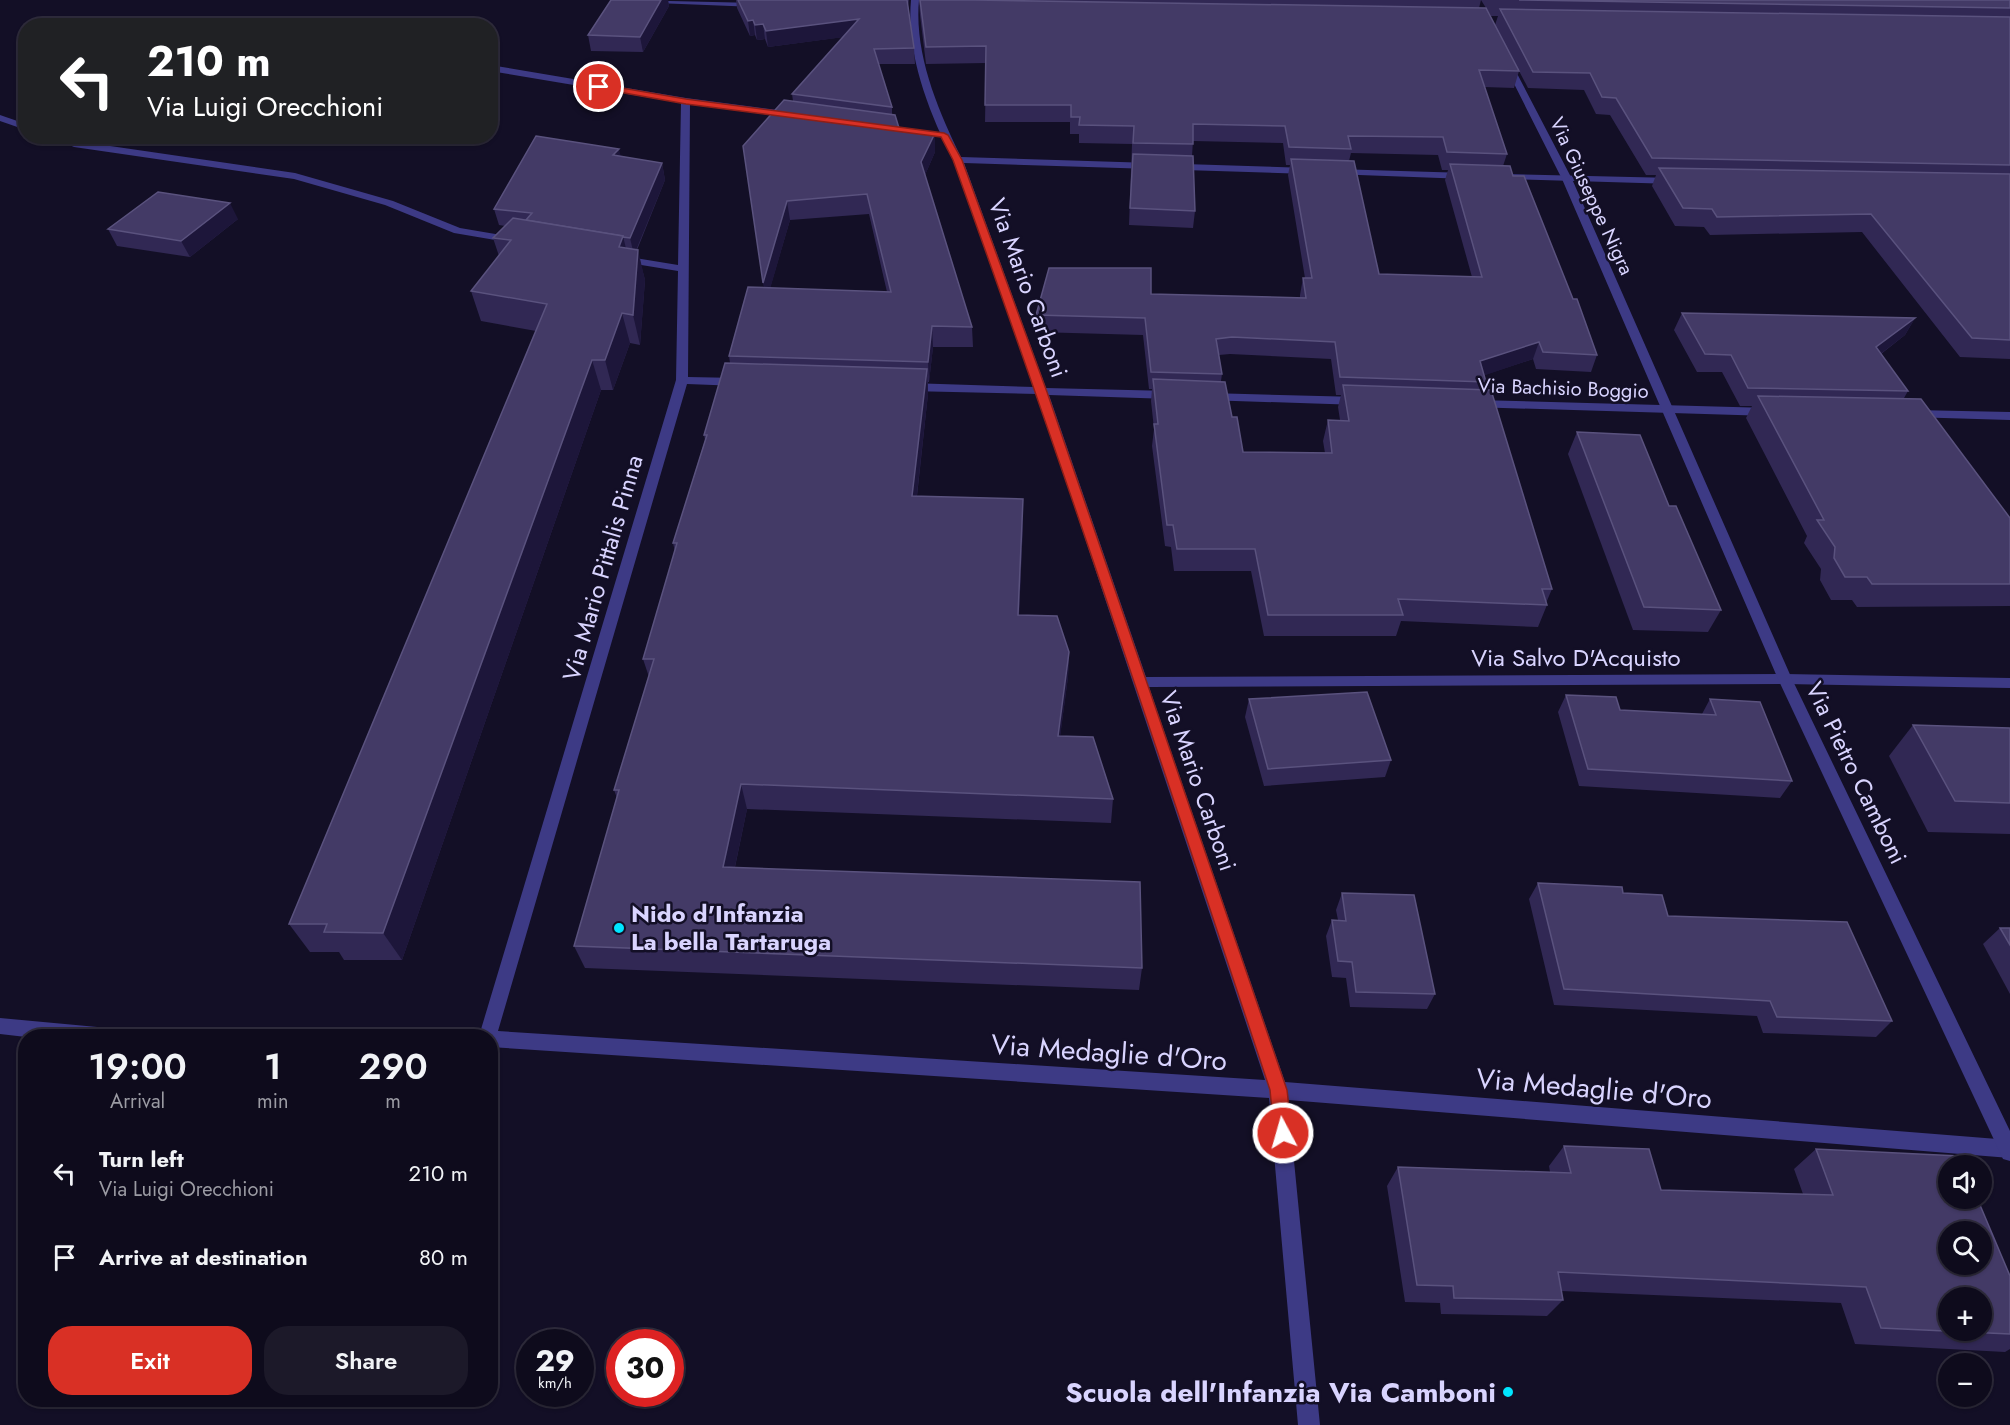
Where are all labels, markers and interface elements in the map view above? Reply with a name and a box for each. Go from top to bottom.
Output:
text: 210 m [147,31,271,92]
icon: left [48,42,126,120]
pin [573,61,624,112]
icon: arrive [582,70,615,103]
text: Via Luigi Orecchioni [147,87,383,126]
street label: Via Giuseppe Nigra [1542,112,1641,280]
street label: Via Mario Carboni [980,193,1077,382]
street label: Via Bachisio Boggio [1477,371,1649,406]
street label: Via Mario Pittalis Pinna [553,451,652,685]
street label: Via Salvo D'Acquisto [1471,640,1681,675]
street label: Via Pietro Camboni [1797,676,1916,870]
street label: Via Mario Carboni [1151,686,1246,876]
place label: Nido d'Infanzia La bella Tartaruga [631,896,831,959]
marker: Nido d'Infanzia La bella Tartaruga [612,921,626,935]
street label: Via Medaglie d'Oro [990,1024,1228,1081]
text: 19:00 [88,1040,187,1092]
text: 1 [264,1040,282,1092]
text: 290 [359,1040,428,1092]
street label: Via Medaglie d'Oro [1474,1058,1713,1119]
text: Arrival [110,1087,165,1116]
text: min [257,1087,288,1116]
text: m [385,1087,401,1116]
position arrow [1251,1101,1315,1165]
text: Turn left [99,1143,184,1175]
map controls [1938,1155,1992,1407]
button: sound [1938,1155,1992,1209]
icon: left [48,1157,81,1190]
text: 210 m [409,1157,468,1189]
text: Via Luigi Orecchioni [99,1175,274,1204]
button: search [1938,1221,1992,1275]
icon: arrive [48,1241,81,1274]
text: Arrive at destination [99,1241,308,1273]
text: 80 m [419,1241,468,1273]
button: + [1938,1287,1992,1341]
button: Exit [48,1326,252,1395]
button: Share [264,1326,468,1395]
speed limit sign: 30 [606,1329,684,1407]
text: 29 [535,1339,575,1382]
button: − [1938,1353,1992,1407]
text: km/h [538,1372,572,1394]
place label: Scuola dell'Infanzia Via Camboni [1065,1372,1496,1413]
marker: Scuola dell'Infanzia Via Camboni [1501,1385,1515,1399]

